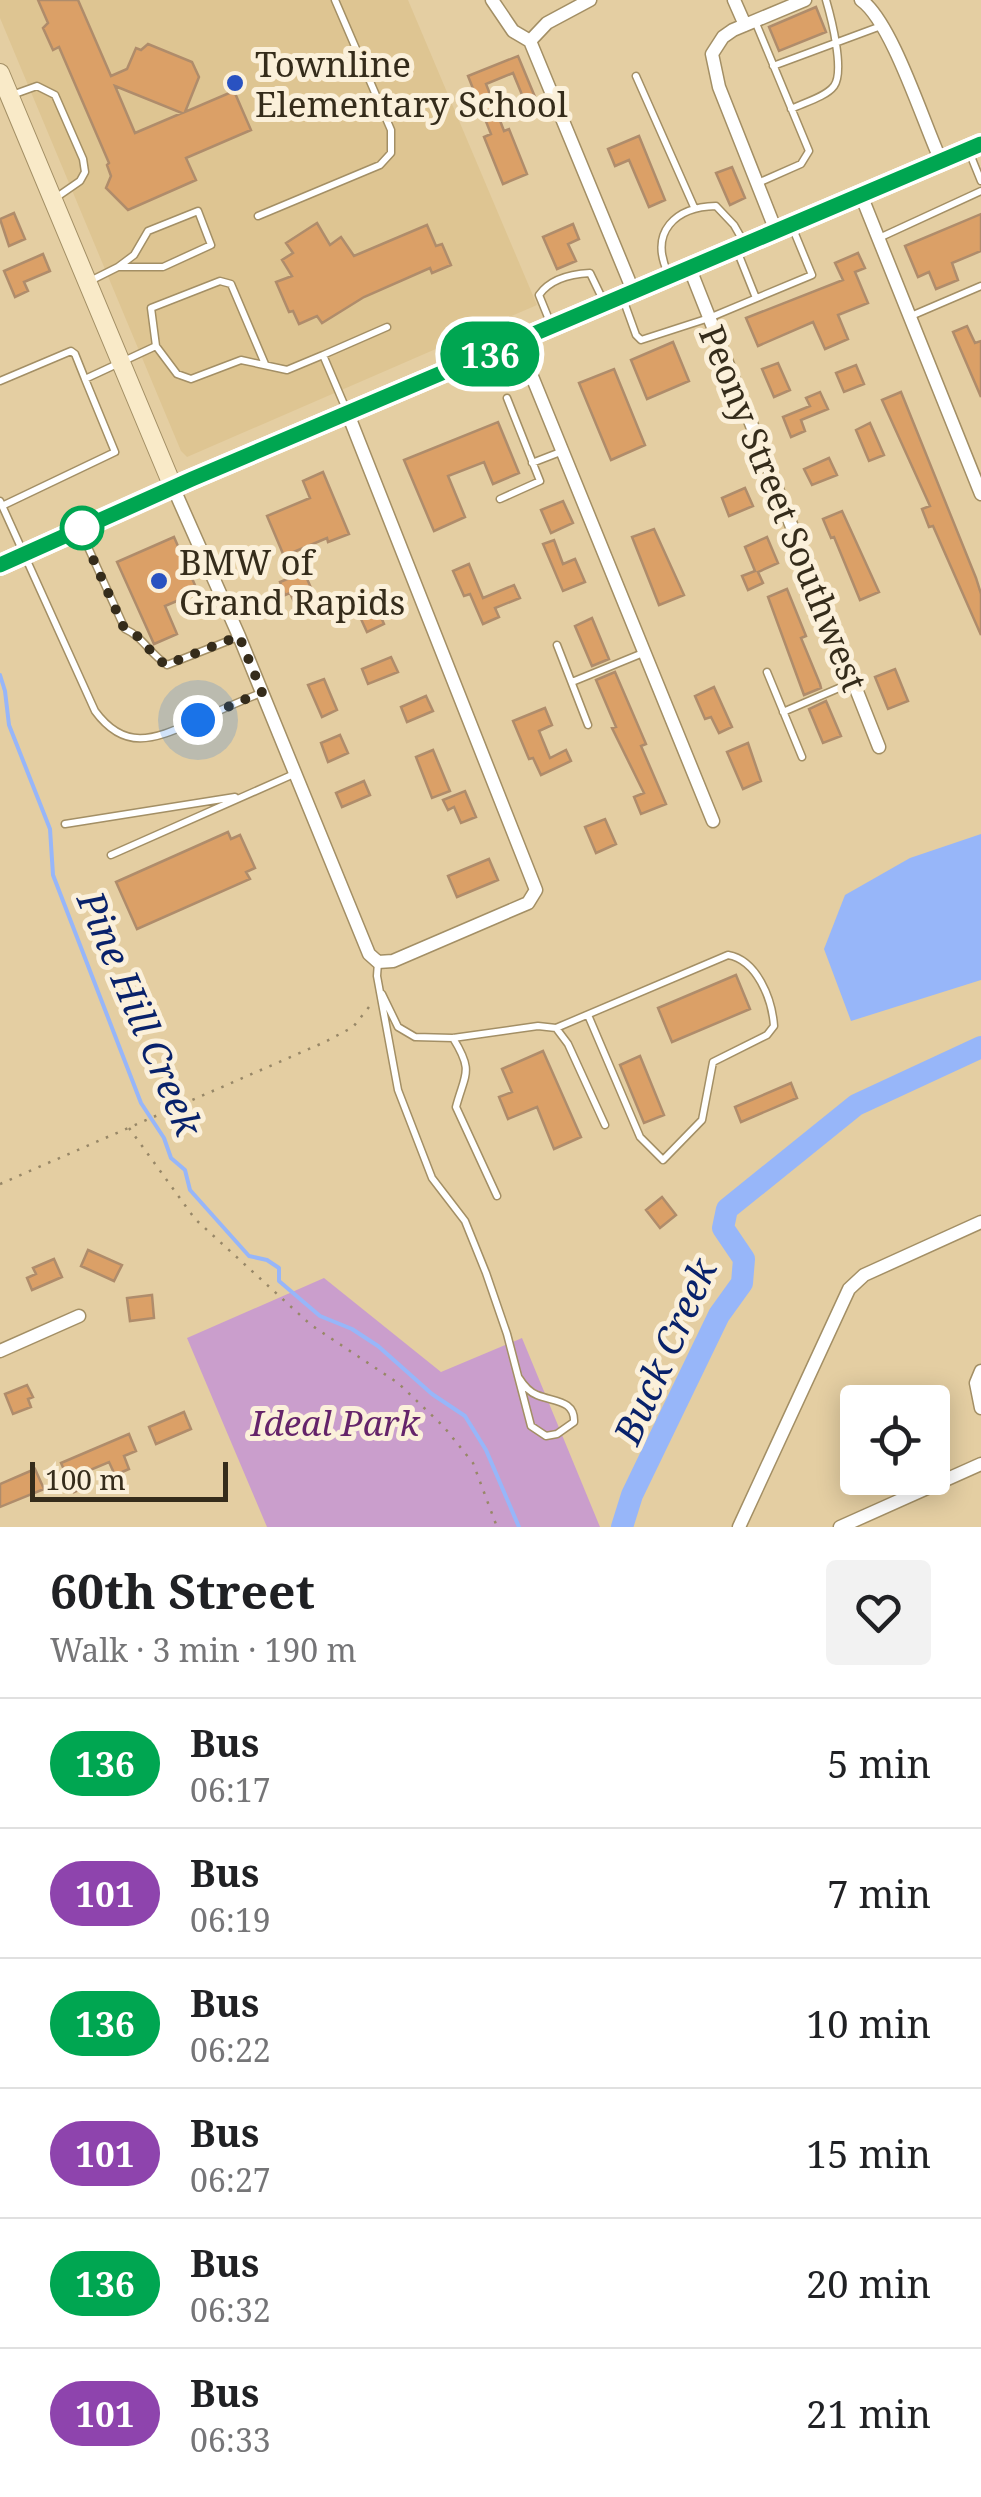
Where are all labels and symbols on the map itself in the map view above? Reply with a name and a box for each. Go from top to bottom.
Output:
place label: Townline Elementary School [255,40,568,127]
marker: Townline Elementary School [224,72,246,94]
street label: Peony Street Southwest [689,318,879,698]
line badge: 136 [432,322,548,386]
unlabelled marker [61,507,103,549]
place label: BMW of Grand Rapids [179,538,405,625]
marker: BMW of Grand Rapids [148,570,170,592]
your location [173,695,223,745]
water label: Pine Hill Creek [66,882,216,1145]
water label: Buck Creek [600,1249,728,1453]
park label: Ideal Park [250,1399,420,1446]
scale bar [30,1457,228,1502]

